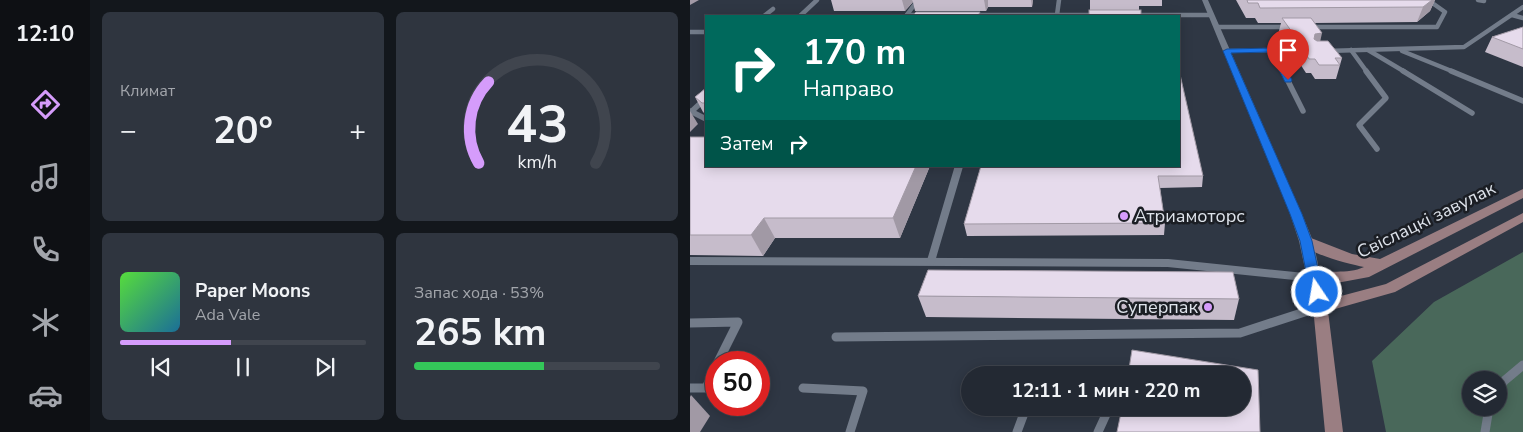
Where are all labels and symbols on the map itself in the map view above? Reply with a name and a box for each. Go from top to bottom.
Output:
pin [1267,29,1309,80]
street label: Свіслацкі завулак [1353,176,1500,264]
place label: Атриамоторс [1134,204,1245,228]
marker: Атриамоторс [1118,210,1130,222]
position arrow [1290,265,1342,317]
place label: Суперпак [1116,295,1199,319]
marker: Суперпак [1202,301,1214,313]
speed limit sign: 50 [705,351,770,416]

